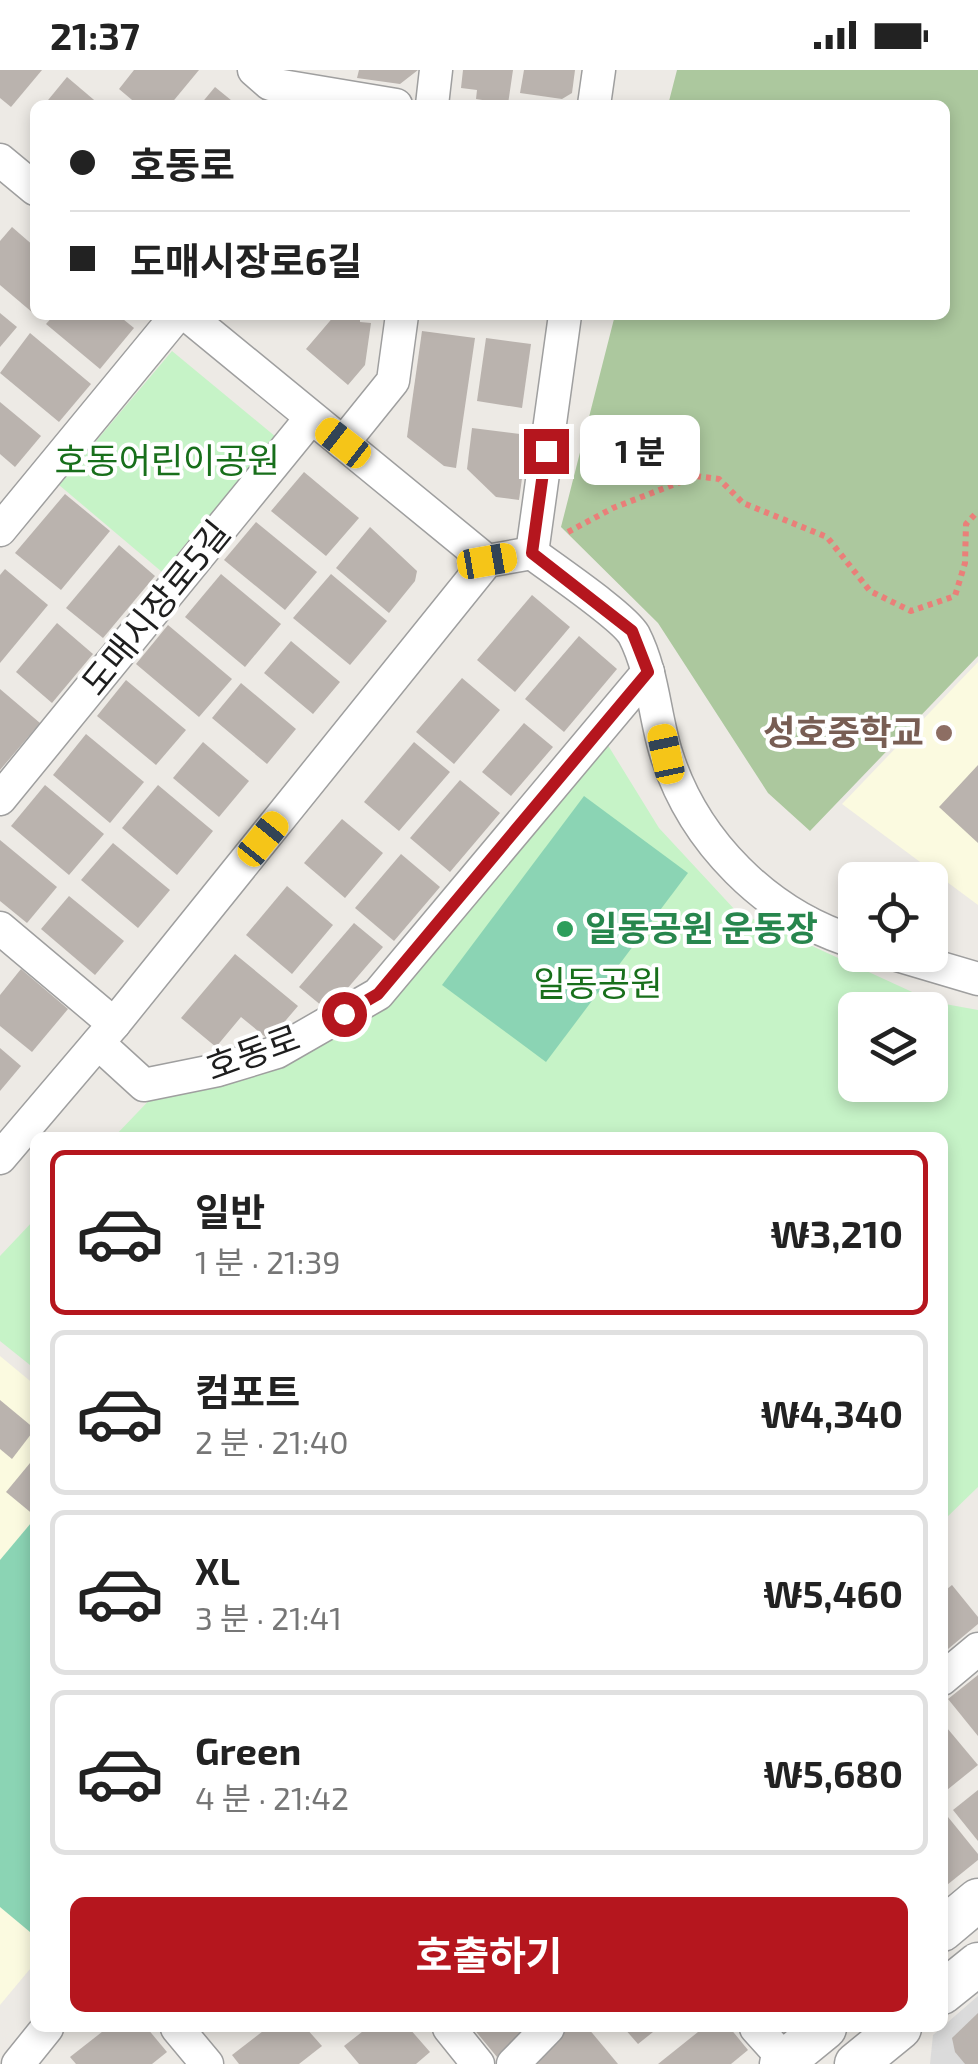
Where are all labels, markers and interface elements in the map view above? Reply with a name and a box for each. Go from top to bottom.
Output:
text: 21:37 [50,12,140,58]
text: 호동로 [130,141,235,187]
text: 도매시장로6길 [130,237,362,283]
car [310,413,376,473]
callout: 1 분 [581,416,701,486]
route end [524,429,569,474]
text: 1 분 [615,431,665,469]
park label: 호동어린이공원 [54,438,280,480]
street label: 도매시장로5길 [71,511,237,702]
car [455,541,519,581]
place label: 성호중학교 [763,710,924,752]
car [645,722,687,786]
marker: 성호중학교 [933,722,955,744]
car [232,806,294,872]
map controls [838,862,948,1102]
button: locate [838,862,948,972]
place label: 일동공원 운동장 [585,906,818,948]
marker: 일동공원 운동장 [554,918,576,940]
park label: 일동공원 [534,961,662,1003]
route start [322,992,367,1037]
button: layers [838,992,948,1102]
street label: 호동로 [200,1015,305,1087]
icon: car [75,1188,165,1278]
text: 일반 [195,1188,265,1234]
text: ₩3,210 [771,1210,903,1256]
text: 1 분 · 21:39 [195,1242,341,1280]
icon: car [75,1368,165,1458]
text: 컴포트 [195,1368,300,1414]
text: ₩4,340 [761,1390,903,1436]
text: 2 분 · 21:40 [195,1422,349,1460]
text: XL [195,1547,240,1593]
icon: car [75,1548,165,1638]
text: ₩5,460 [763,1570,903,1616]
text: 3 분 · 21:41 [195,1598,342,1636]
text: Green [195,1727,301,1773]
icon: car [75,1728,165,1818]
text: ₩5,680 [764,1750,903,1796]
text: 4 분 · 21:42 [195,1778,349,1816]
button: 호출하기 [70,1897,908,2012]

